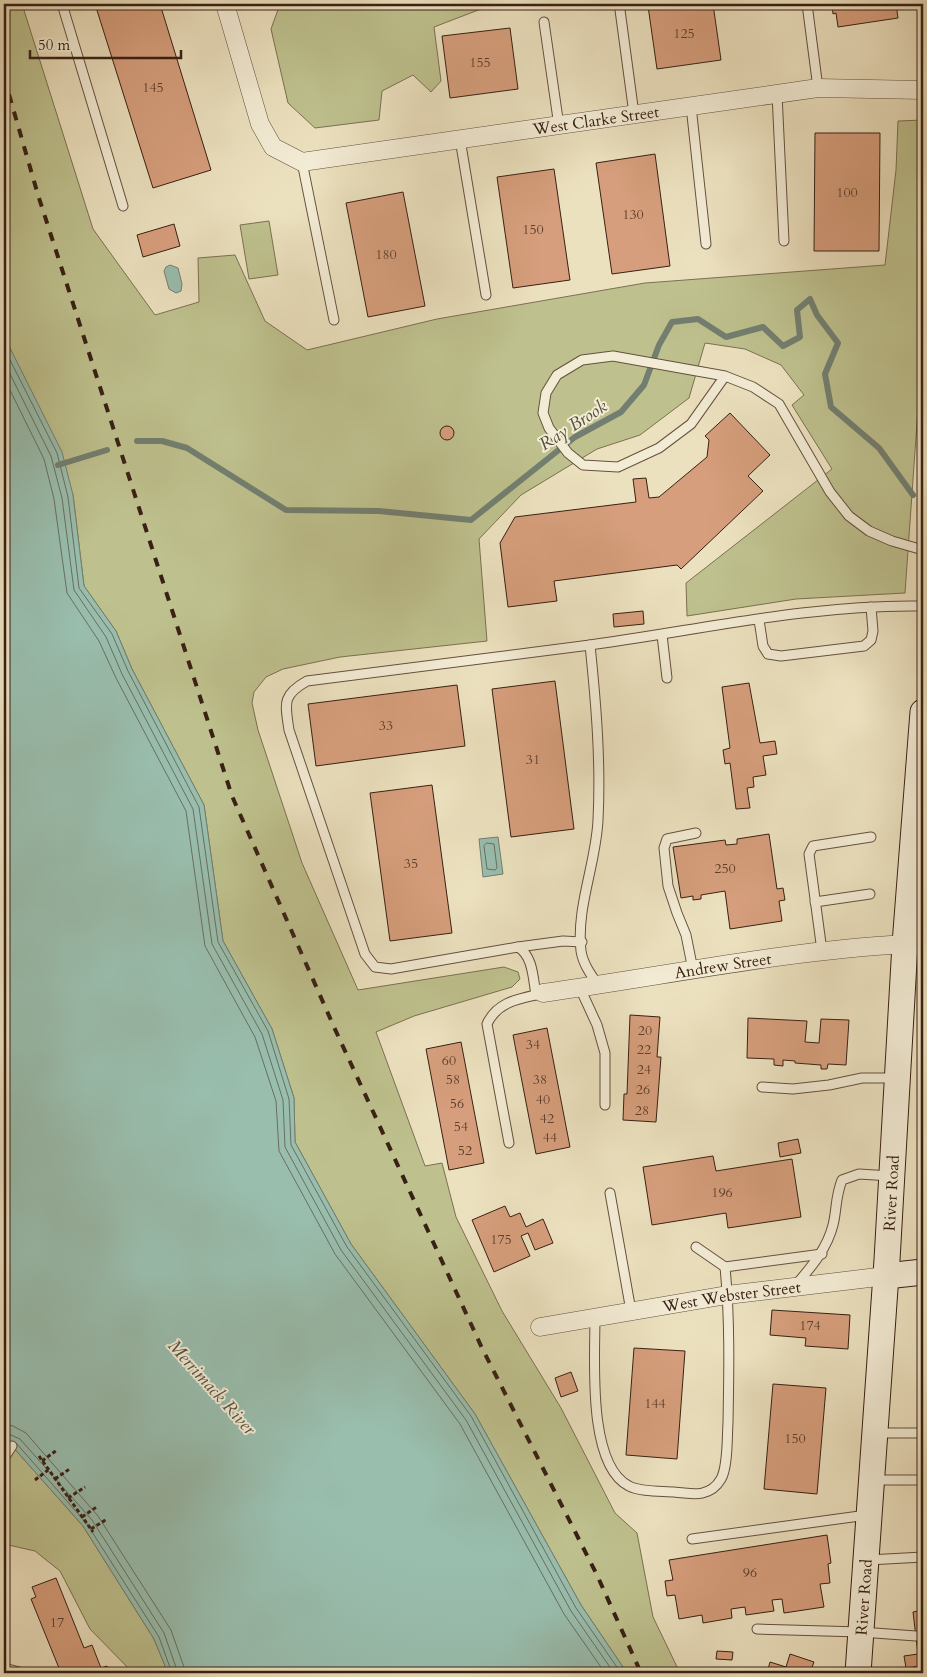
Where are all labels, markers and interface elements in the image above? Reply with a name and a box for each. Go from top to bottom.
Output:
house number: 125 [673,24,695,43]
scale bar [30,28,181,60]
text: 50 m [38,35,70,55]
house number: 155 [469,53,491,72]
house number: 145 [142,78,164,97]
street label: West Clarke Street [530,101,661,141]
house number: 100 [836,183,858,202]
house number: 130 [622,205,644,224]
house number: 150 [522,220,544,239]
house number: 180 [375,245,397,264]
water label: Ray Brook [534,394,612,457]
house number: 33 [379,716,393,735]
house number: 31 [526,750,540,769]
house number: 35 [404,854,418,873]
house number: 250 [714,859,736,878]
street label: Andrew Street [673,948,773,984]
house number: 20 [638,1021,652,1040]
house number: 34 [526,1035,540,1054]
house number: 22 [637,1040,651,1059]
house number: 60 [442,1051,456,1070]
house number: 24 [637,1060,651,1079]
house number: 58 [446,1070,460,1089]
house number: 38 [533,1070,547,1089]
house number: 26 [636,1080,650,1099]
house number: 40 [536,1090,550,1109]
house number: 56 [450,1094,464,1113]
house number: 28 [635,1101,649,1120]
house number: 42 [540,1109,554,1128]
house number: 54 [454,1117,468,1136]
house number: 44 [543,1128,557,1147]
house number: 52 [458,1141,472,1160]
street label: River Road [879,1154,905,1232]
house number: 196 [711,1183,733,1202]
house number: 175 [490,1230,512,1249]
street label: West Webster Street [660,1276,802,1318]
house number: 174 [799,1316,821,1335]
water label: Merrimack River [162,1334,262,1441]
house number: 144 [644,1394,666,1413]
house number: 150 [784,1429,806,1448]
street label: River Road [851,1558,878,1636]
house number: 96 [743,1563,757,1582]
house number: 17 [50,1613,64,1632]

